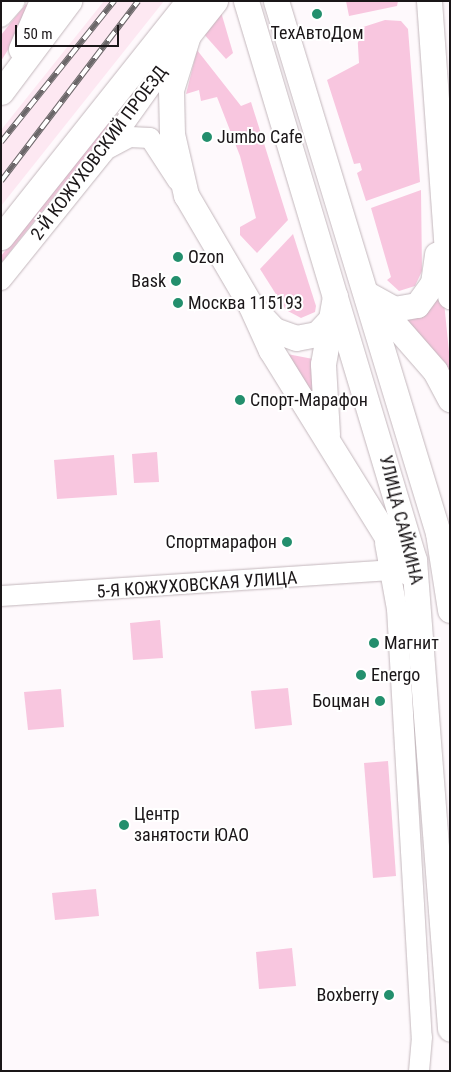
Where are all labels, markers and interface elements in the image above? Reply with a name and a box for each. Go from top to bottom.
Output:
marker: ТехАвтоДом [311,8,323,20]
scale bar [18,15,121,47]
place label: ТехАвтоДом [270,22,364,44]
text: 50 m [23,25,53,43]
street label: 2-Й КОЖУХОВСКИЙ ПРОЕЗД [26,62,172,244]
place label: Jumbo Cafe [217,126,303,148]
marker: Jumbo Cafe [201,131,213,143]
place label: Ozon [188,246,224,268]
marker: Ozon [172,251,184,263]
place label: Bask [131,270,166,292]
marker: Bask [170,275,182,287]
place label: Москва 115193 [188,292,303,314]
marker: Москва 115193 [172,297,184,309]
place label: Спорт-Марафон [250,389,368,411]
marker: Спорт-Марафон [234,394,246,406]
street label: УЛИЦА САЙКИНА [374,453,428,587]
place label: Спортмарафон [166,531,277,553]
marker: Спортмарафон [281,536,293,548]
street label: 5-Я КОЖУХОВСКАЯ УЛИЦА [96,567,298,603]
place label: Магнит [384,632,439,654]
marker: Магнит [368,637,380,649]
place label: Energo [371,664,420,686]
marker: Energo [355,669,367,681]
place label: Боцман [312,690,370,712]
marker: Боцман [374,695,386,707]
place label: Центр занятости ЮАО [134,804,249,846]
marker: Центр занятости ЮАО [118,819,130,831]
place label: Boxberry [316,984,379,1006]
marker: Boxberry [383,989,395,1001]

